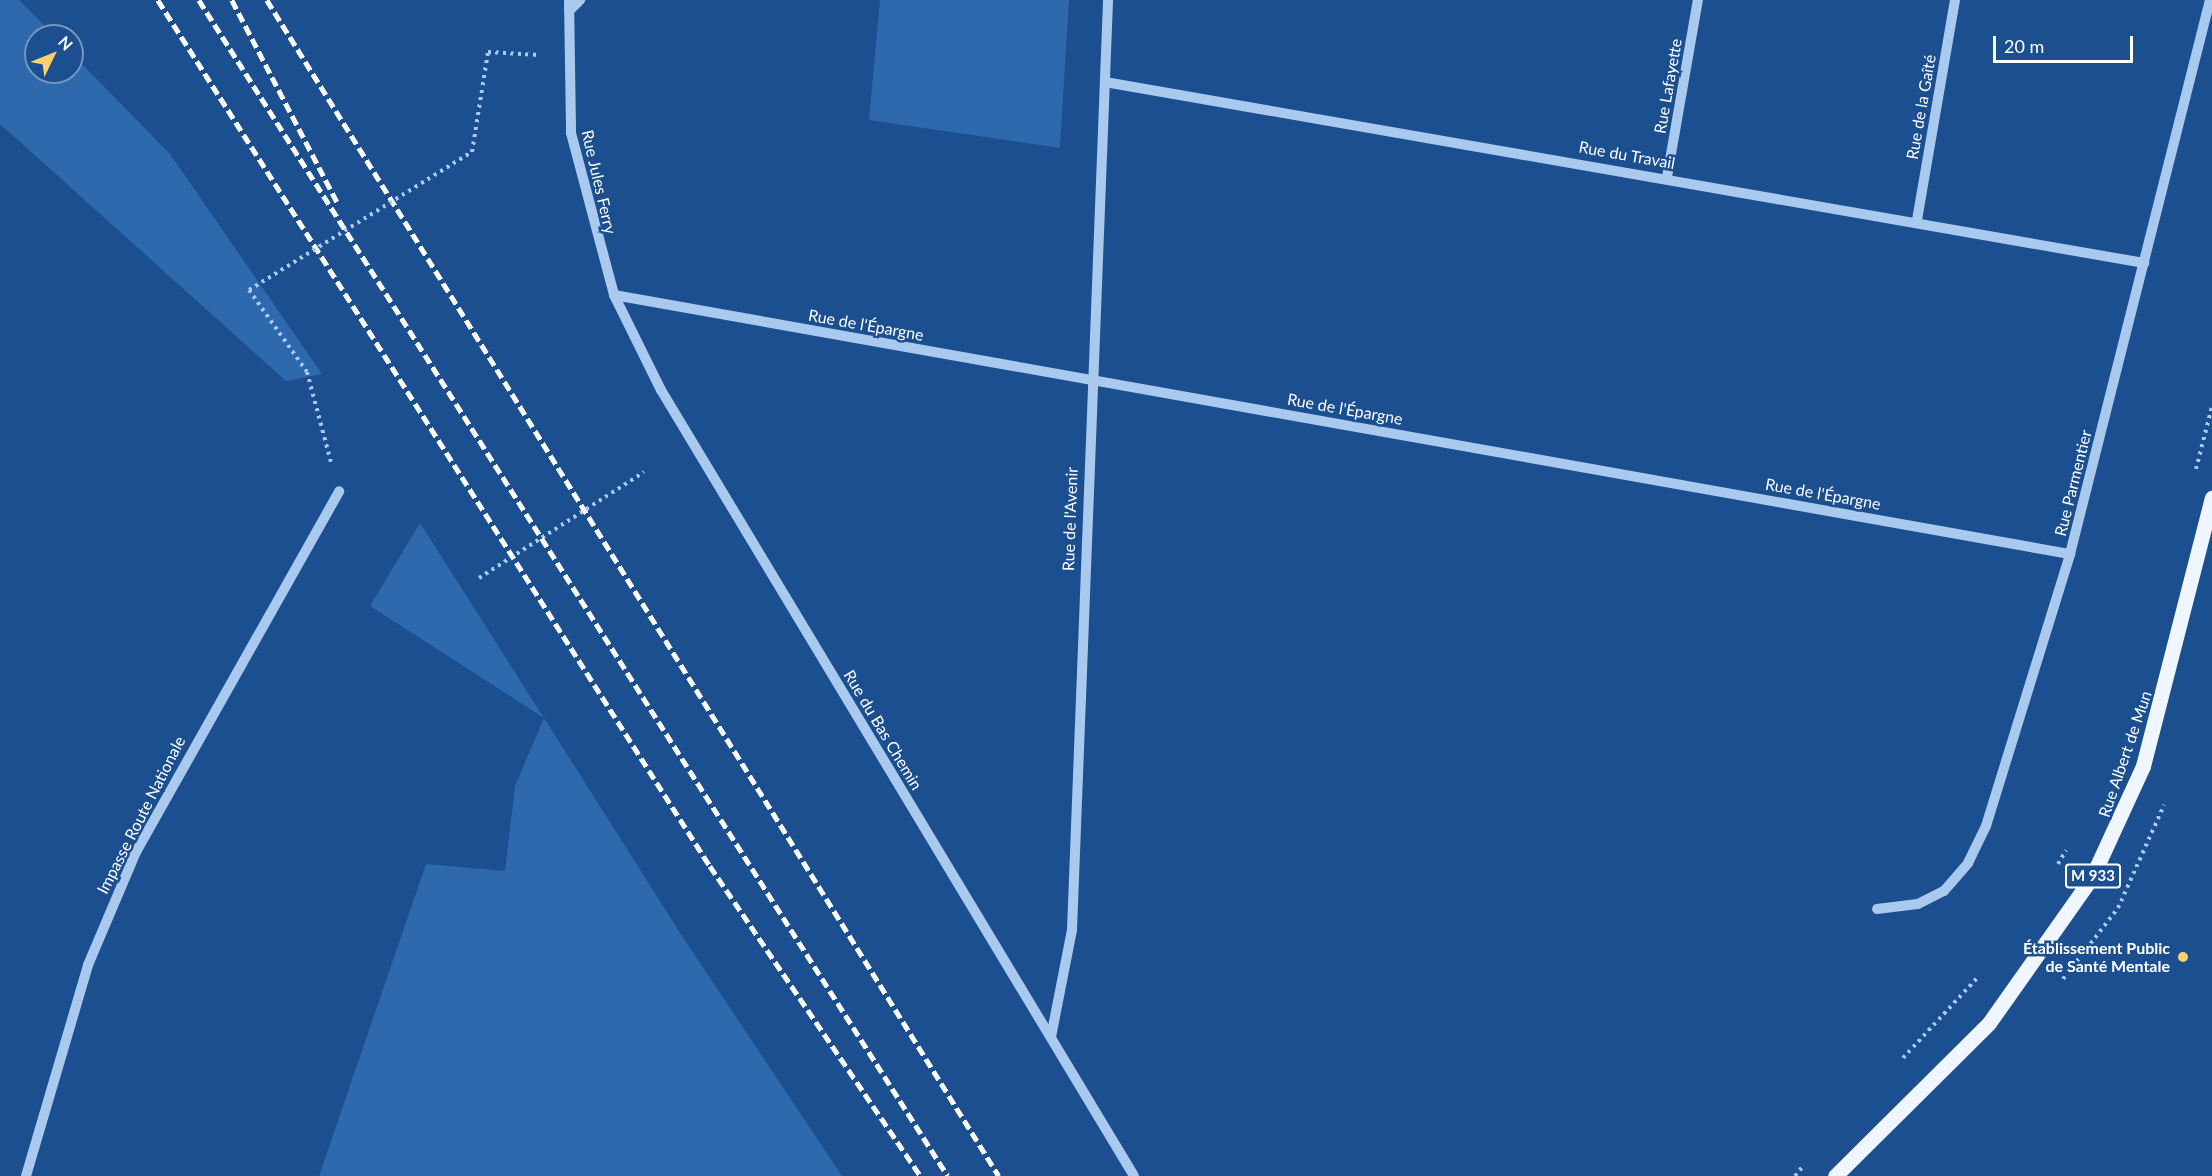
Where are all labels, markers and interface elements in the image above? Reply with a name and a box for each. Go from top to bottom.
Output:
north arrow [24,24,84,84]
scale bar [1996,24,2136,62]
text: N [55,32,77,54]
text: 20 m [2004,35,2044,57]
street label: Rue Lafayette [1650,37,1686,135]
street label: Rue de la Gaîté [1902,53,1940,161]
street label: Rue Jules Ferry [578,128,620,236]
street label: Rue du Travail [1577,137,1677,173]
street label: Rue de l'Épargne [807,305,925,345]
street label: Rue de l'Épargne [1286,389,1404,429]
street label: Rue Parmentier [2051,428,2095,538]
street label: Rue de l'Avenir [1059,467,1081,571]
street label: Rue de l'Épargne [1764,474,1882,514]
street label: Rue du Bas Chemin [840,667,926,793]
street label: Rue Albert de Mun [2094,688,2156,820]
street label: Impasse Route Nationale [93,733,189,897]
road number: M 933 [2064,864,2122,888]
place label: Établissement Public de Santé Mentale [2023,938,2170,976]
marker: Établissement Public de Santé Mentale [2174,948,2192,966]

